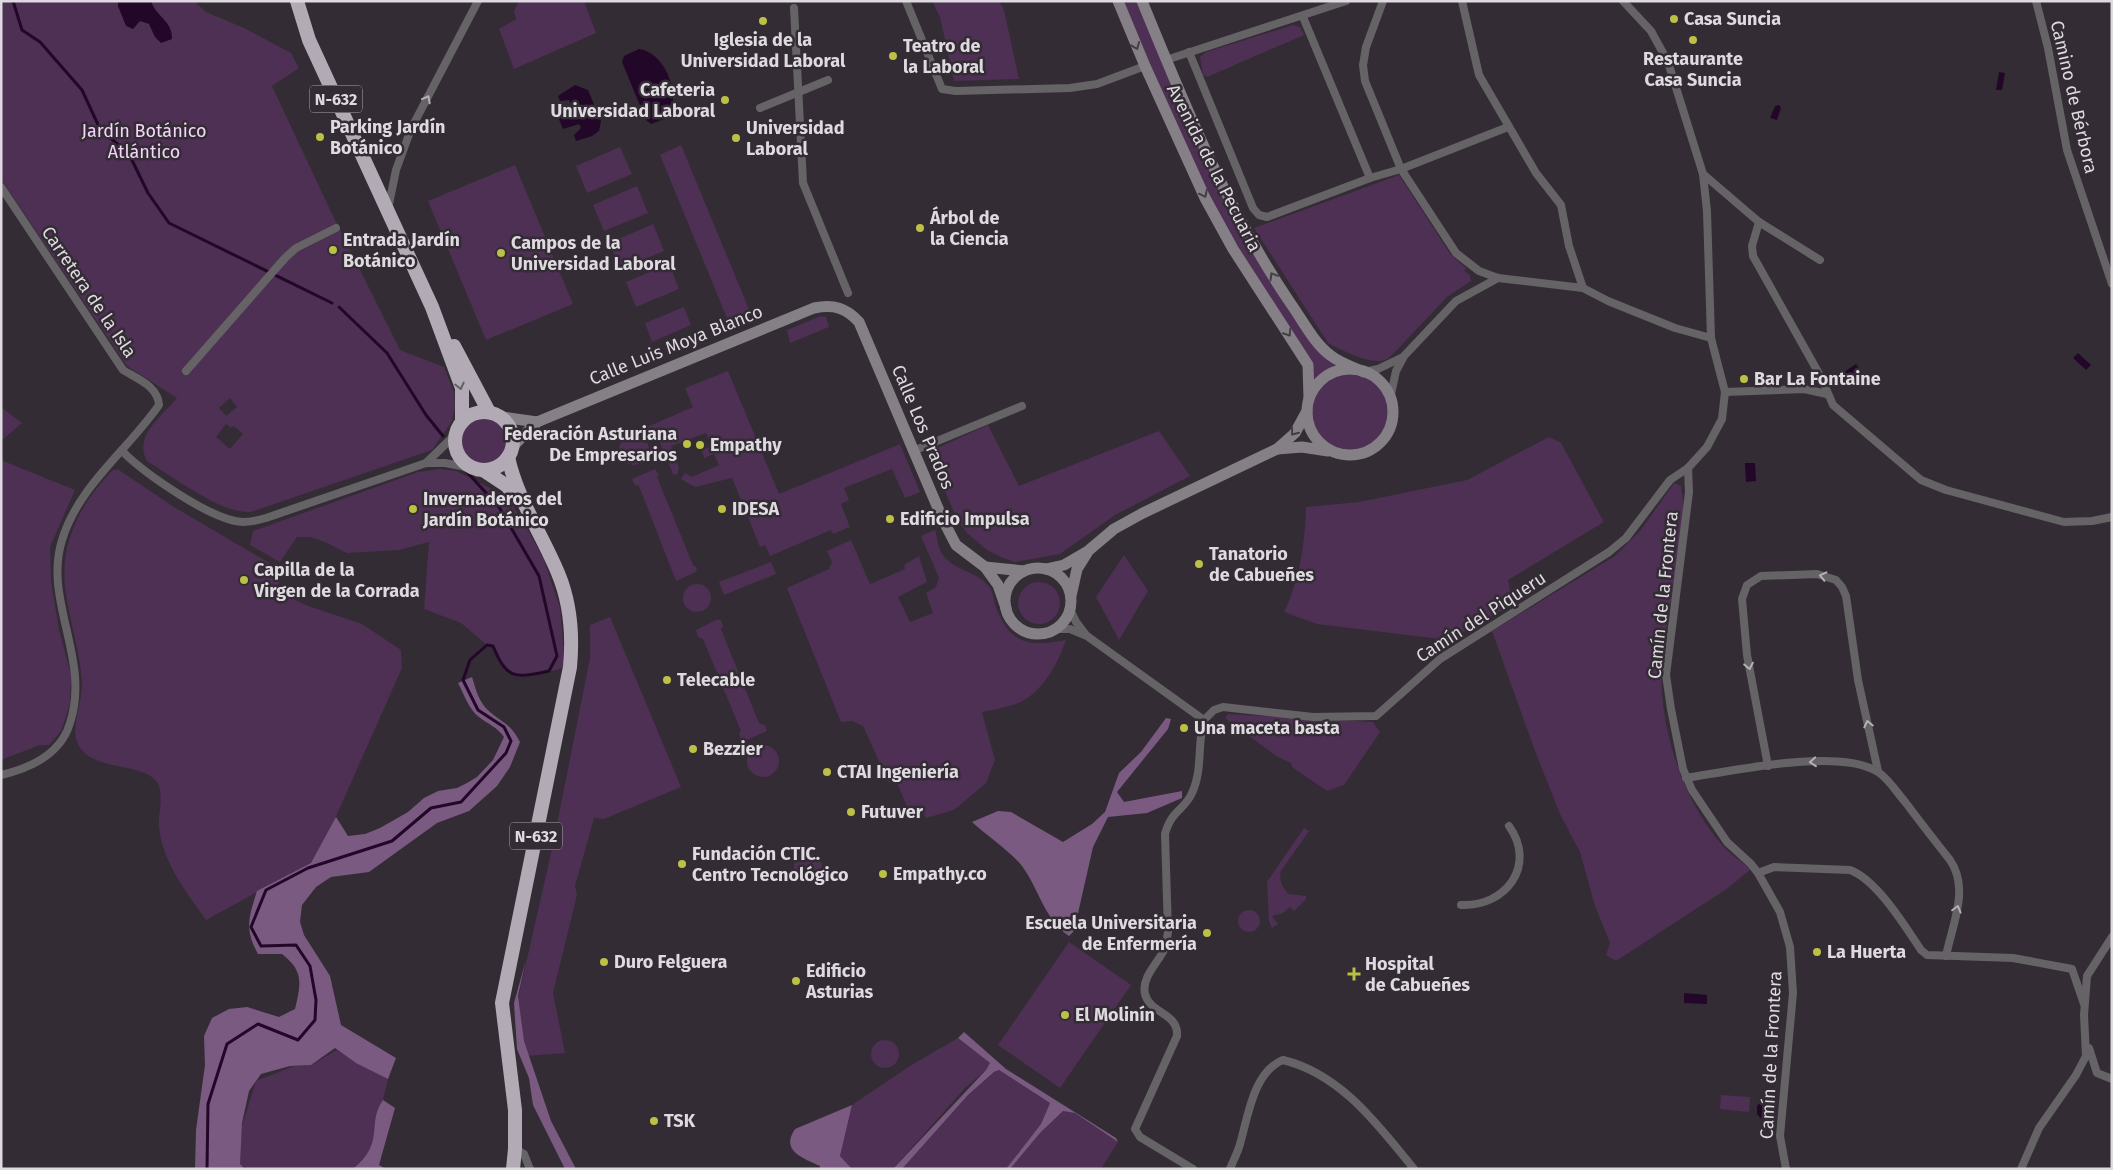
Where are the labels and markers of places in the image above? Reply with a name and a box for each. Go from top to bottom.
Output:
place label: Casa Suncia [1684,8,1781,30]
marker: Casa Suncia [1668,13,1680,25]
marker: Iglesia de la Universidad Laboral [757,15,769,27]
place label: Iglesia de la Universidad Laboral [681,29,846,72]
marker: Restaurante Casa Suncia [1687,34,1699,46]
place label: Teatro de la Laboral [903,35,985,78]
place label: Restaurante Casa Suncia [1643,48,1743,91]
marker: Teatro de la Laboral [887,50,899,62]
place label: Cafeteria Universidad Laboral [550,79,716,122]
marker: Cafeteria Universidad Laboral [719,94,731,106]
place label: Parking Jardín Botánico [330,116,445,159]
place label: Universidad Laboral [746,117,844,160]
marker: Parking Jardín Botánico [314,131,326,143]
marker: Universidad Laboral [730,132,742,144]
place label: Árbol de la Ciencia [929,206,1009,250]
marker: Árbol de la Ciencia [914,222,926,234]
place label: Entrada Jardín Botánico [343,229,460,272]
place label: Campos de la Universidad Laboral [511,232,676,275]
marker: Entrada Jardín Botánico [327,244,339,256]
marker: Campos de la Universidad Laboral [495,247,507,259]
place label: Bar La Fontaine [1754,368,1881,390]
marker: Bar La Fontaine [1738,373,1750,385]
place label: Federación Asturiana De Empresarios [504,423,677,466]
place label: Empathy [710,434,782,456]
marker: Federación Asturiana De Empresarios [681,438,693,450]
marker: Empathy [694,439,706,451]
place label: Invernaderos del Jardín Botánico [422,488,563,531]
place label: IDESA [732,498,779,520]
marker: Invernaderos del Jardín Botánico [407,503,419,515]
marker: IDESA [716,503,728,515]
place label: Edificio Impulsa [900,508,1030,530]
marker: Edificio Impulsa [884,513,896,525]
place label: Tanatorio de Cabueñes [1209,543,1314,586]
marker: Tanatorio de Cabueñes [1193,558,1205,570]
place label: Capilla de la Virgen de la Corrada [253,559,420,602]
marker: Capilla de la Virgen de la Corrada [238,574,250,586]
place label: Telecable [677,669,755,691]
marker: Telecable [661,674,673,686]
place label: Una maceta basta [1194,717,1340,739]
marker: Una maceta basta [1178,722,1190,734]
place label: Bezzier [703,738,763,760]
marker: Bezzier [687,743,699,755]
place label: CTAI Ingeniería [837,761,959,783]
marker: CTAI Ingeniería [821,766,833,778]
place label: Futuver [861,801,924,823]
marker: Futuver [845,806,857,818]
place label: Fundación CTIC. Centro Tecnológico [692,843,848,886]
marker: Fundación CTIC. Centro Tecnológico [676,858,688,870]
place label: Empathy.co [893,863,987,885]
marker: Empathy.co [877,868,889,880]
place label: Escuela Universitaria de Enfermería [1025,912,1197,955]
marker: Escuela Universitaria de Enfermería [1201,927,1213,939]
place label: La Huerta [1827,941,1906,963]
marker: La Huerta [1811,946,1823,958]
place label: Duro Felguera [614,951,727,973]
place label: Hospital de Cabueñes [1365,953,1470,996]
marker: Duro Felguera [598,956,610,968]
place label: Edificio Asturias [805,960,874,1003]
marker: Hospital de Cabueñes [1347,967,1361,981]
marker: Edificio Asturias [790,975,802,987]
place label: El Molinín [1075,1004,1155,1026]
marker: El Molinín [1059,1009,1071,1021]
place label: TSK [664,1110,696,1132]
marker: TSK [648,1115,660,1127]

